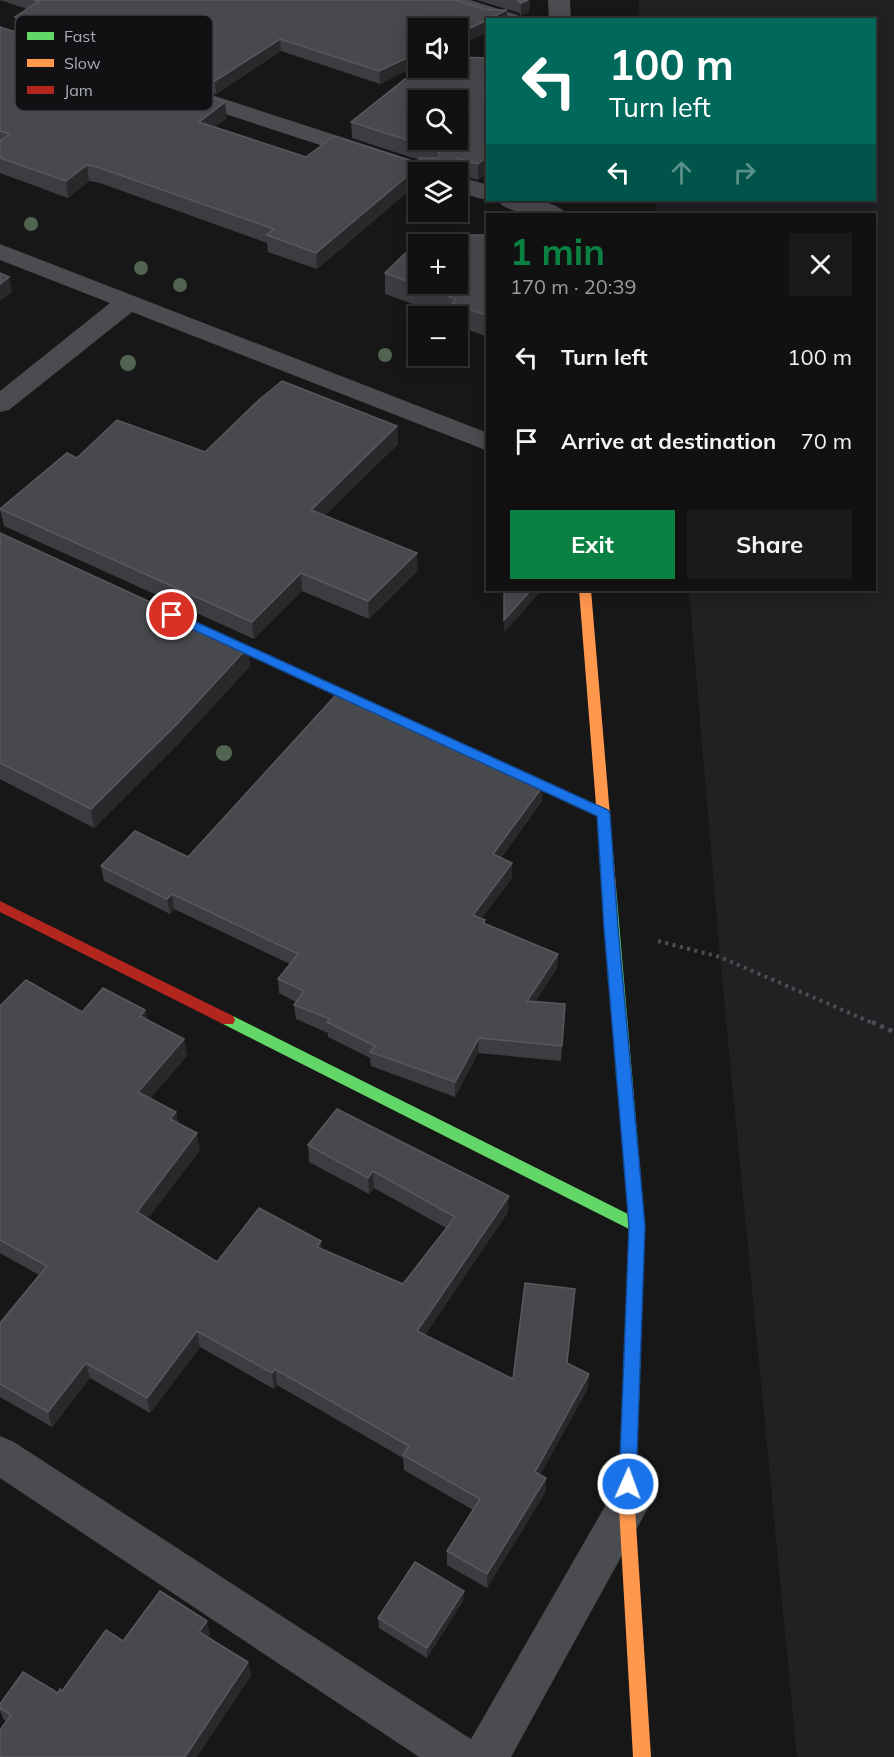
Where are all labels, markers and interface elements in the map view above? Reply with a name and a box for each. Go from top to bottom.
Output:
legend [15,15,213,111]
map controls [408,18,468,366]
button: sound [408,18,468,78]
text: Fast [64,26,96,46]
text: 100 m [609,38,734,91]
icon: left [510,42,588,120]
text: Slow [64,53,101,73]
text: Jam [64,80,93,100]
button: search [408,90,468,150]
text: Turn left [609,90,711,124]
icon: left [602,156,635,189]
icon: ahead [665,156,698,189]
icon: right [728,156,761,189]
button: layers [408,162,468,222]
text: 1 min [510,229,605,274]
button: close [789,233,852,296]
button: + [408,234,468,294]
text: 170 m · 20:39 [510,274,636,299]
button: − [408,306,468,366]
icon: left [510,341,543,374]
text: Turn left [561,343,648,371]
text: 100 m [787,343,852,371]
icon: arrive [510,425,543,458]
text: Arrive at destination [561,427,776,455]
text: 70 m [801,427,852,455]
button: Exit [510,510,675,579]
button: Share [687,510,852,579]
pin [146,589,197,640]
icon: arrive [155,598,188,631]
position arrow [596,1452,660,1516]

